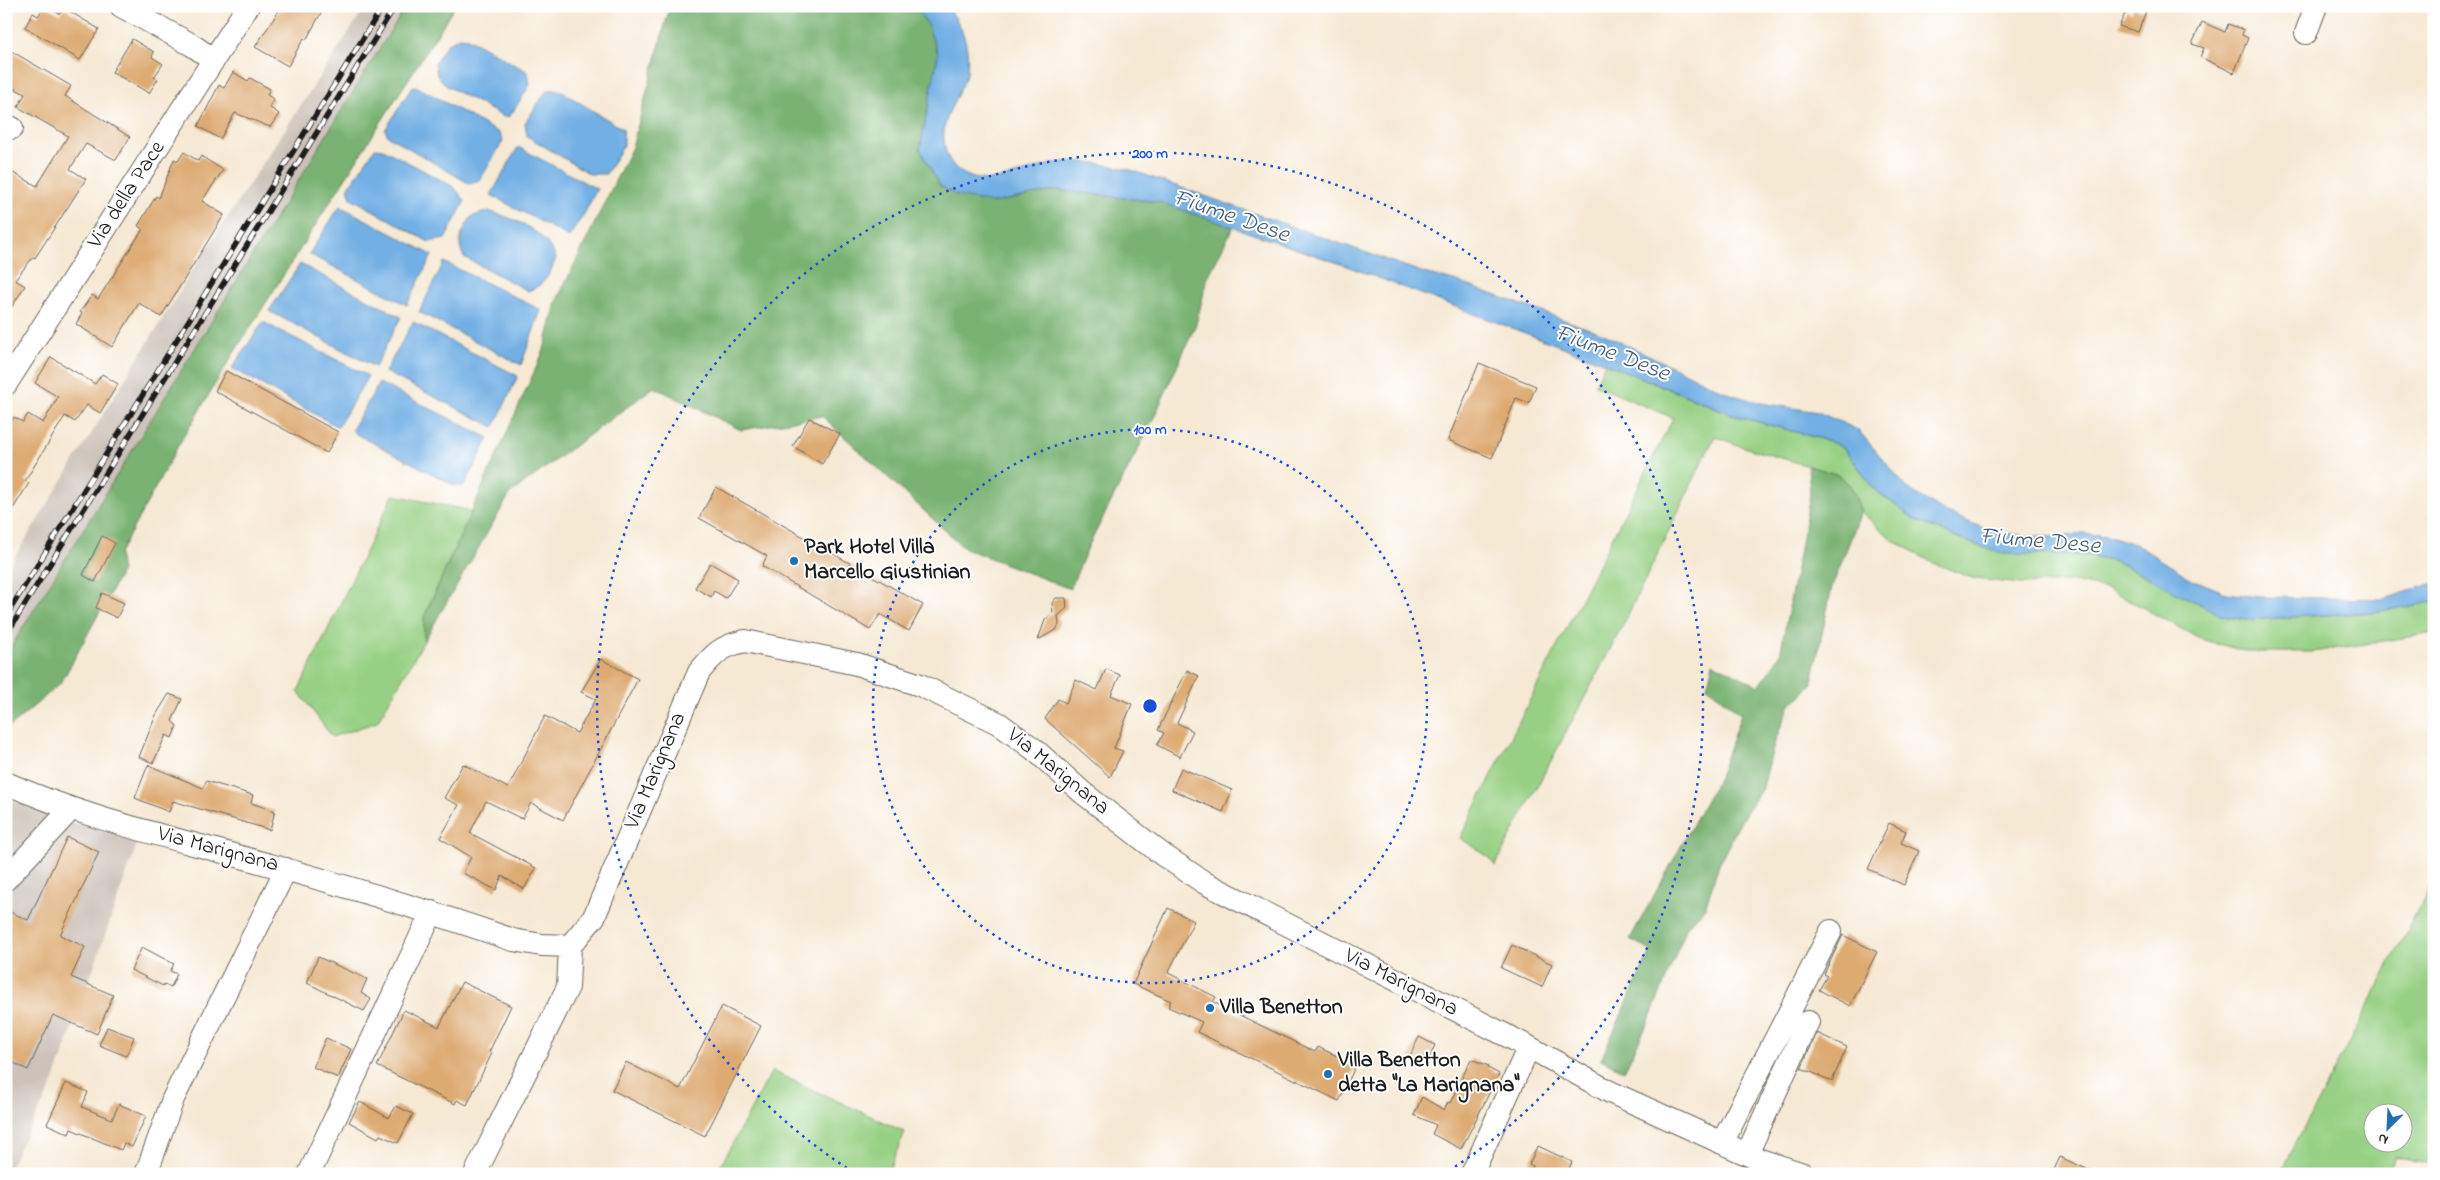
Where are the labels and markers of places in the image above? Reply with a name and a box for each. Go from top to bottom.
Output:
place label: Park Hotel Villa Marcello Giustinian [804,532,971,589]
marker: Park Hotel Villa Marcello Giustinian [788,555,800,567]
centre of rings [1141,697,1159,715]
place label: Villa Benetton [1219,992,1343,1024]
marker: Villa Benetton [1204,1002,1216,1014]
place label: Villa Benetton detta "La Marignana" [1337,1045,1520,1103]
marker: Villa Benetton detta "La Marignana" [1322,1068,1334,1080]

